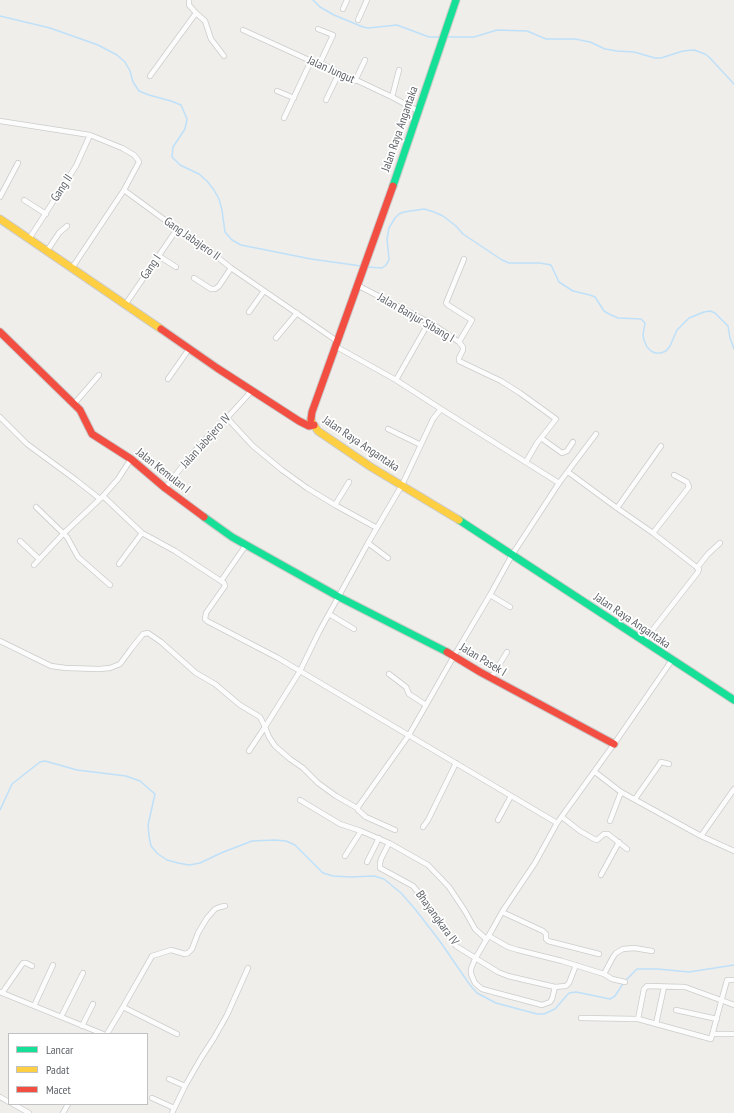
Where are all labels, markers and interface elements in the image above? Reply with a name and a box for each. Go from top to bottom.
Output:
street label: Jalan Jungut [305,53,357,87]
street label: Jalan Raya Angantaka [379,84,421,174]
street label: Gang II [48,172,76,204]
street label: Gang Jabajero II [161,214,223,264]
street label: Gang I [138,252,164,282]
street label: Jalan Banjur Sibang I [375,290,457,346]
street label: Jalan Jabejero IV [178,411,234,471]
street label: Jalan Raya Angantaka [320,413,402,475]
street label: Jalan Kemulan I [133,445,193,497]
street label: Jalan Raya Angantaka [591,590,673,652]
street label: Jalan Pasek I [457,640,509,680]
street label: Bhayangkara IV [412,888,462,948]
legend [8,1033,148,1105]
text: Lancar [46,1042,73,1057]
text: Padat [46,1062,69,1077]
text: Macet [46,1082,71,1097]

